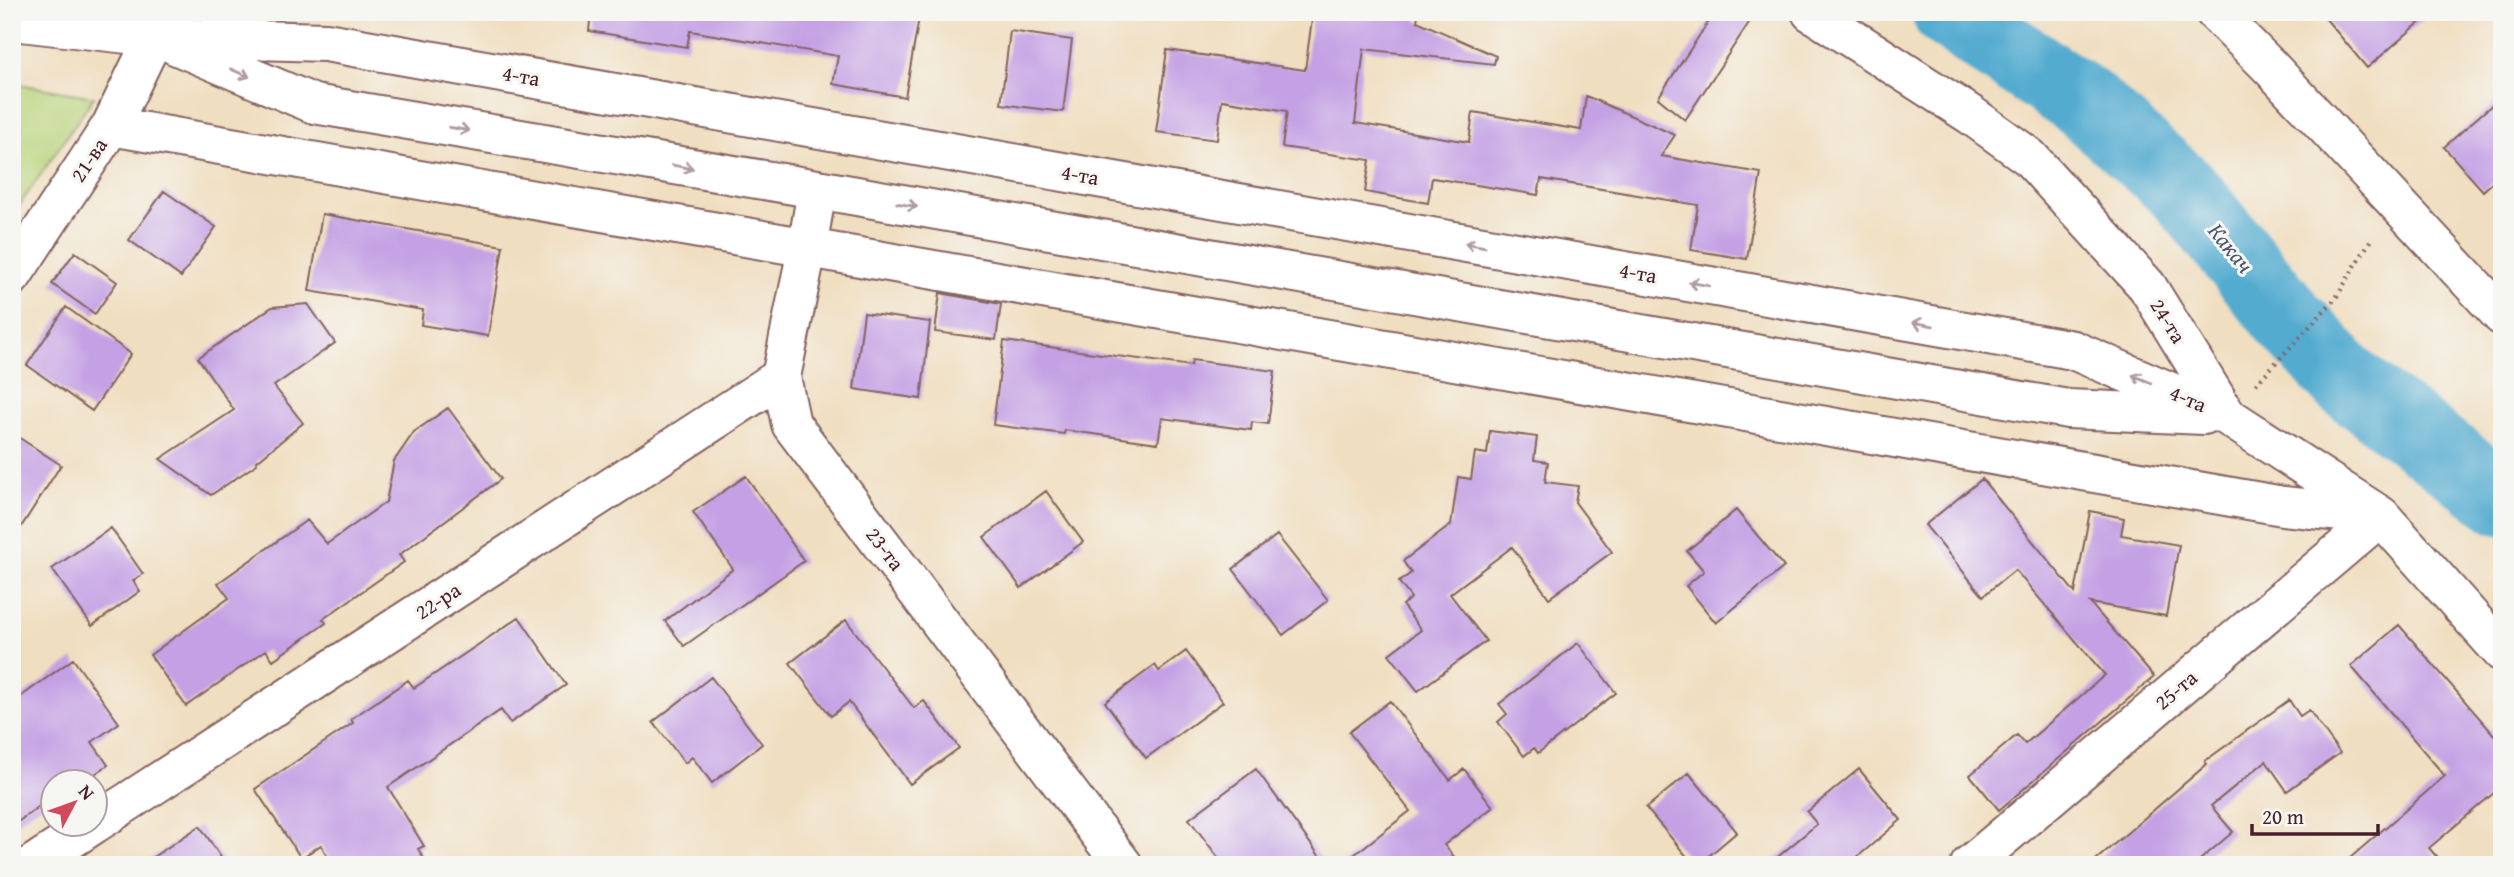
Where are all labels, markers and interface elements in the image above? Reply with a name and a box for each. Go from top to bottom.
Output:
street label: 4-та [500,57,542,94]
one-way arrow [228,67,250,80]
one-way arrow [447,122,470,136]
street label: 21-ва [62,131,115,188]
street label: 4-та [1059,156,1101,193]
one-way arrow [671,161,694,174]
one-way arrow [895,199,918,212]
water label: Какач [2201,215,2262,280]
one-way arrow [1464,237,1486,251]
street label: 4-та [1617,254,1659,291]
one-way arrow [1688,277,1711,290]
street label: 24-та [2143,292,2194,349]
one-way arrow [1912,317,1935,330]
one-way arrow [2132,372,2153,385]
street label: 4-та [2165,377,2211,420]
street label: 23-та [859,520,912,577]
street label: 22-ра [409,574,467,627]
street label: 25-та [2147,662,2204,717]
north arrow [38,768,108,838]
text: N [72,778,102,806]
scale bar [2252,793,2378,837]
text: 20 m [2262,801,2304,832]

